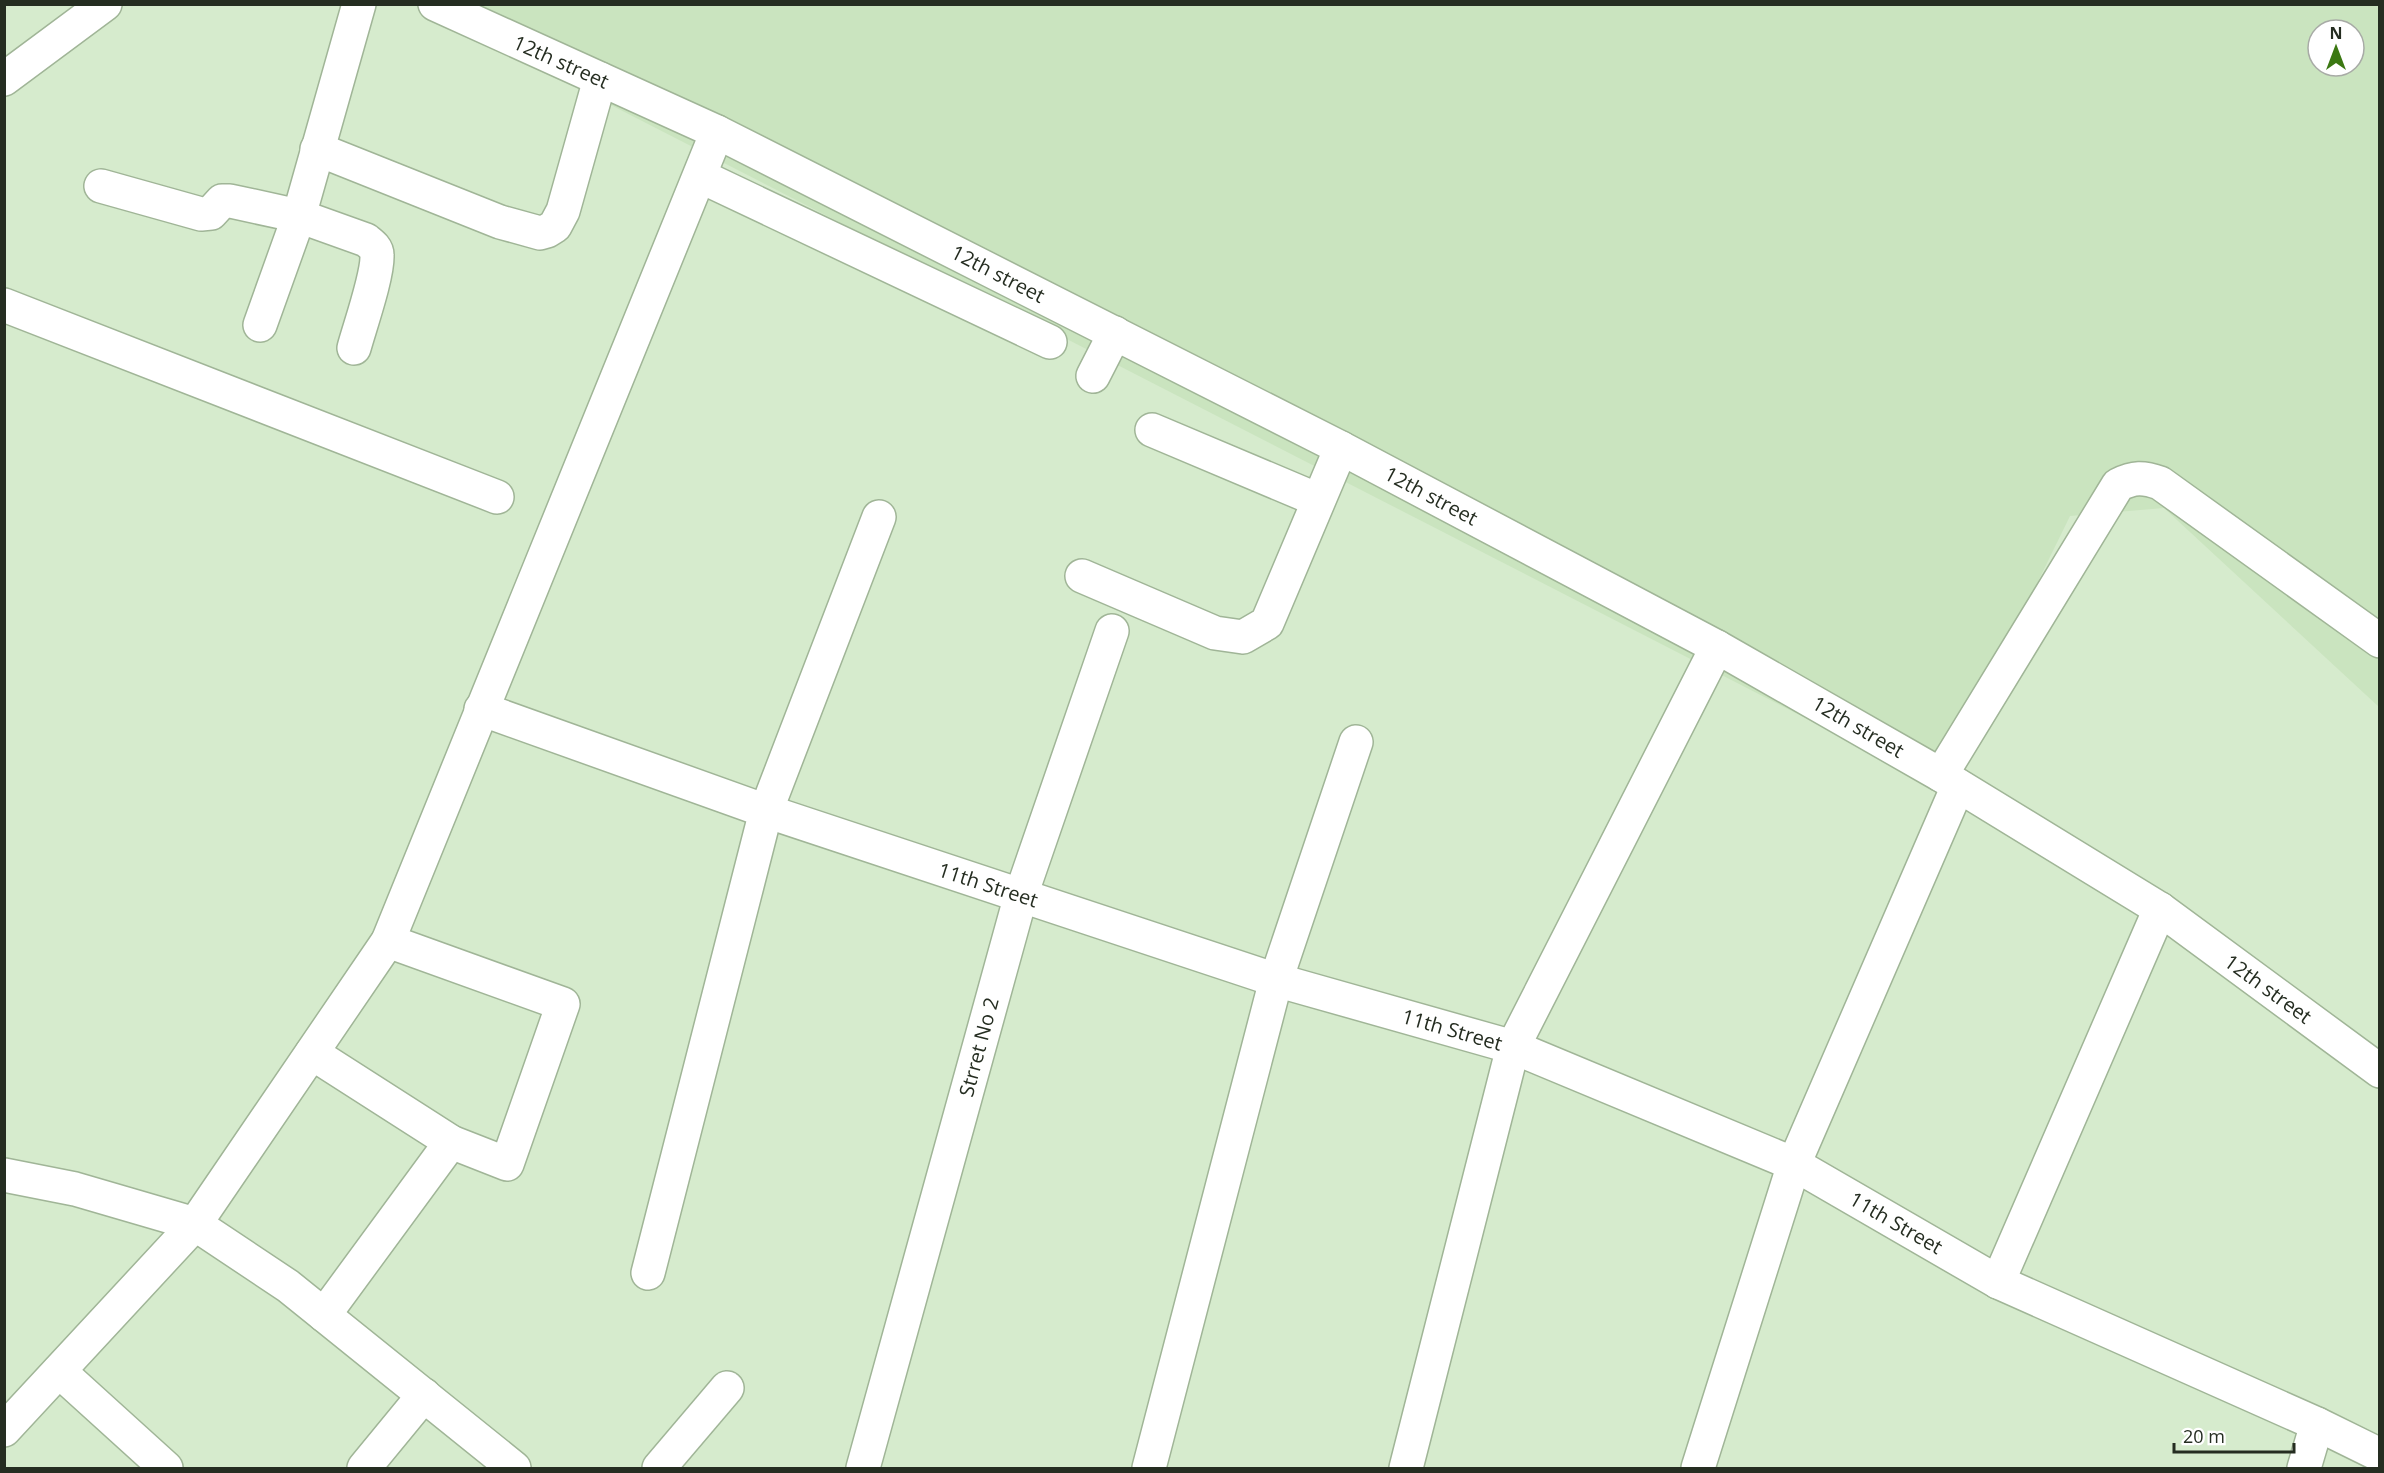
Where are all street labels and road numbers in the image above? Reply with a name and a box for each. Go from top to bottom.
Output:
street label: 12th street [509,28,613,95]
street label: 12th street [947,238,1050,309]
street label: 12th street [1380,460,1483,531]
street label: 12th street [1807,689,1909,764]
street label: 11th Street [935,856,1041,913]
street label: 12th street [2219,948,2317,1029]
street label: Strret No 2 [952,994,1005,1099]
street label: 11th Street [1399,1002,1506,1057]
street label: 11th Street [1845,1185,1948,1260]

